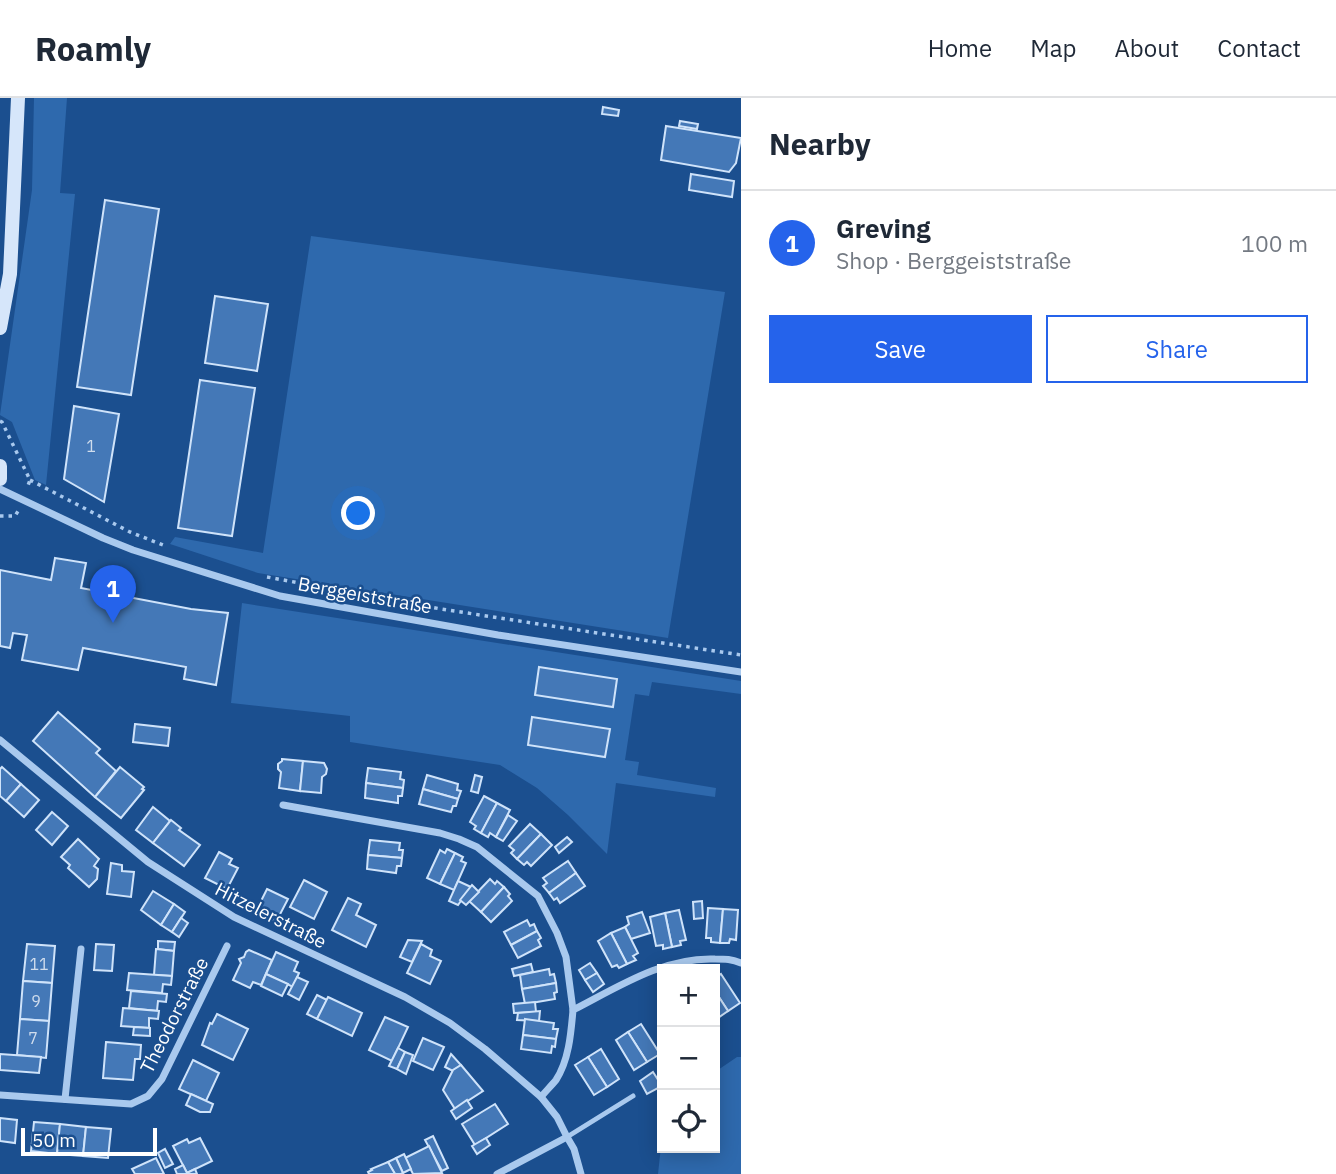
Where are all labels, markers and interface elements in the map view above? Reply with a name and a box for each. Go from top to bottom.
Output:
text: Roamly [35,27,151,70]
text: Home [928,32,992,64]
text: Map [1030,32,1076,64]
text: About [1114,32,1179,64]
text: Contact [1217,32,1301,64]
text: Nearby [769,124,871,163]
text: Greving [836,211,931,245]
text: 1 [785,228,799,258]
text: 100 m [1241,228,1308,258]
text: Shop · Berggeiststraße [836,245,1071,275]
button: Save [769,315,1032,383]
button: Share [1046,315,1308,383]
house number: 1 [86,436,96,456]
your location [341,496,375,530]
pin: 1 [90,565,136,623]
street label: Berggeiststraße [296,571,434,619]
street label: Hitzelerstraße [211,877,331,953]
street label: Theodorstraße [135,953,213,1077]
house number: 11 [29,954,49,974]
map controls [657,964,720,1153]
button: + [657,964,720,1027]
house number: 9 [31,991,41,1011]
button: − [657,1027,720,1090]
house number: 7 [28,1028,38,1048]
button: locate [657,1090,720,1153]
scale bar [21,1125,158,1157]
text: 50 m [32,1128,76,1152]

